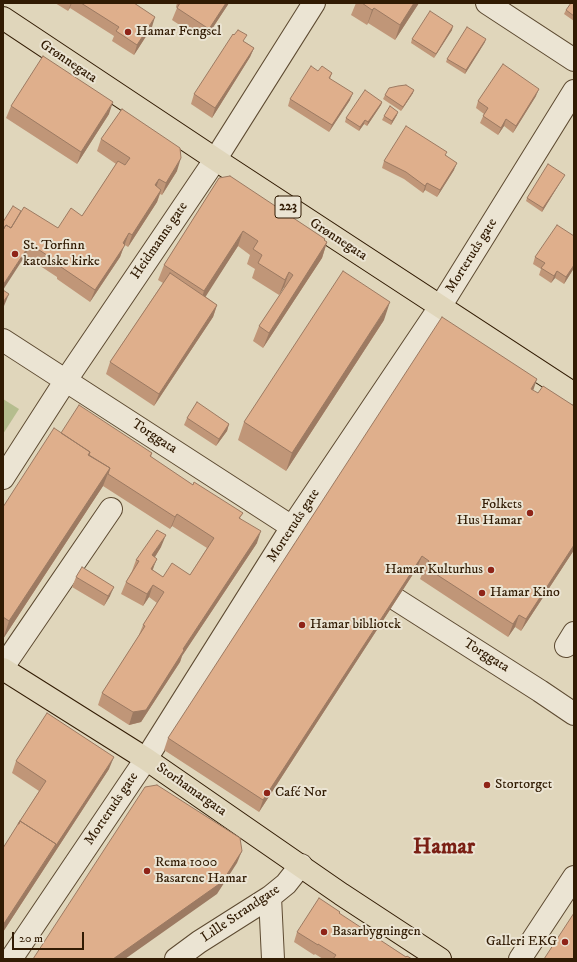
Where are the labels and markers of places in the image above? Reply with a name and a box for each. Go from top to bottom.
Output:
place label: Hamar Fengsel [136,24,221,40]
marker: Hamar Fengsel [123,27,133,37]
place label: St. Torfinn katolske kirke [23,238,100,270]
marker: St. Torfinn katolske kirke [10,249,20,259]
place label: Folkets Hus Hamar [457,497,522,530]
marker: Folkets Hus Hamar [525,508,535,518]
place label: Hamar Kulturhus [385,562,483,578]
marker: Hamar Kulturhus [486,565,496,575]
place label: Hamar Kino [490,585,560,601]
marker: Hamar Kino [477,588,487,598]
place label: Hamar bibliotek [310,617,401,633]
marker: Hamar bibliotek [297,620,307,630]
place label: Stortorget [495,777,552,793]
marker: Stortorget [482,780,492,790]
place label: Café Nor [275,785,327,801]
marker: Café Nor [262,788,272,798]
place label: Rema 1000 Basarene Hamar [155,855,247,888]
marker: Rema 1000 Basarene Hamar [142,866,152,876]
place label: Basarbygningen [332,924,421,940]
marker: Basarbygningen [319,927,329,937]
place label: Galleri EKG [486,934,557,950]
marker: Galleri EKG [560,937,570,947]

